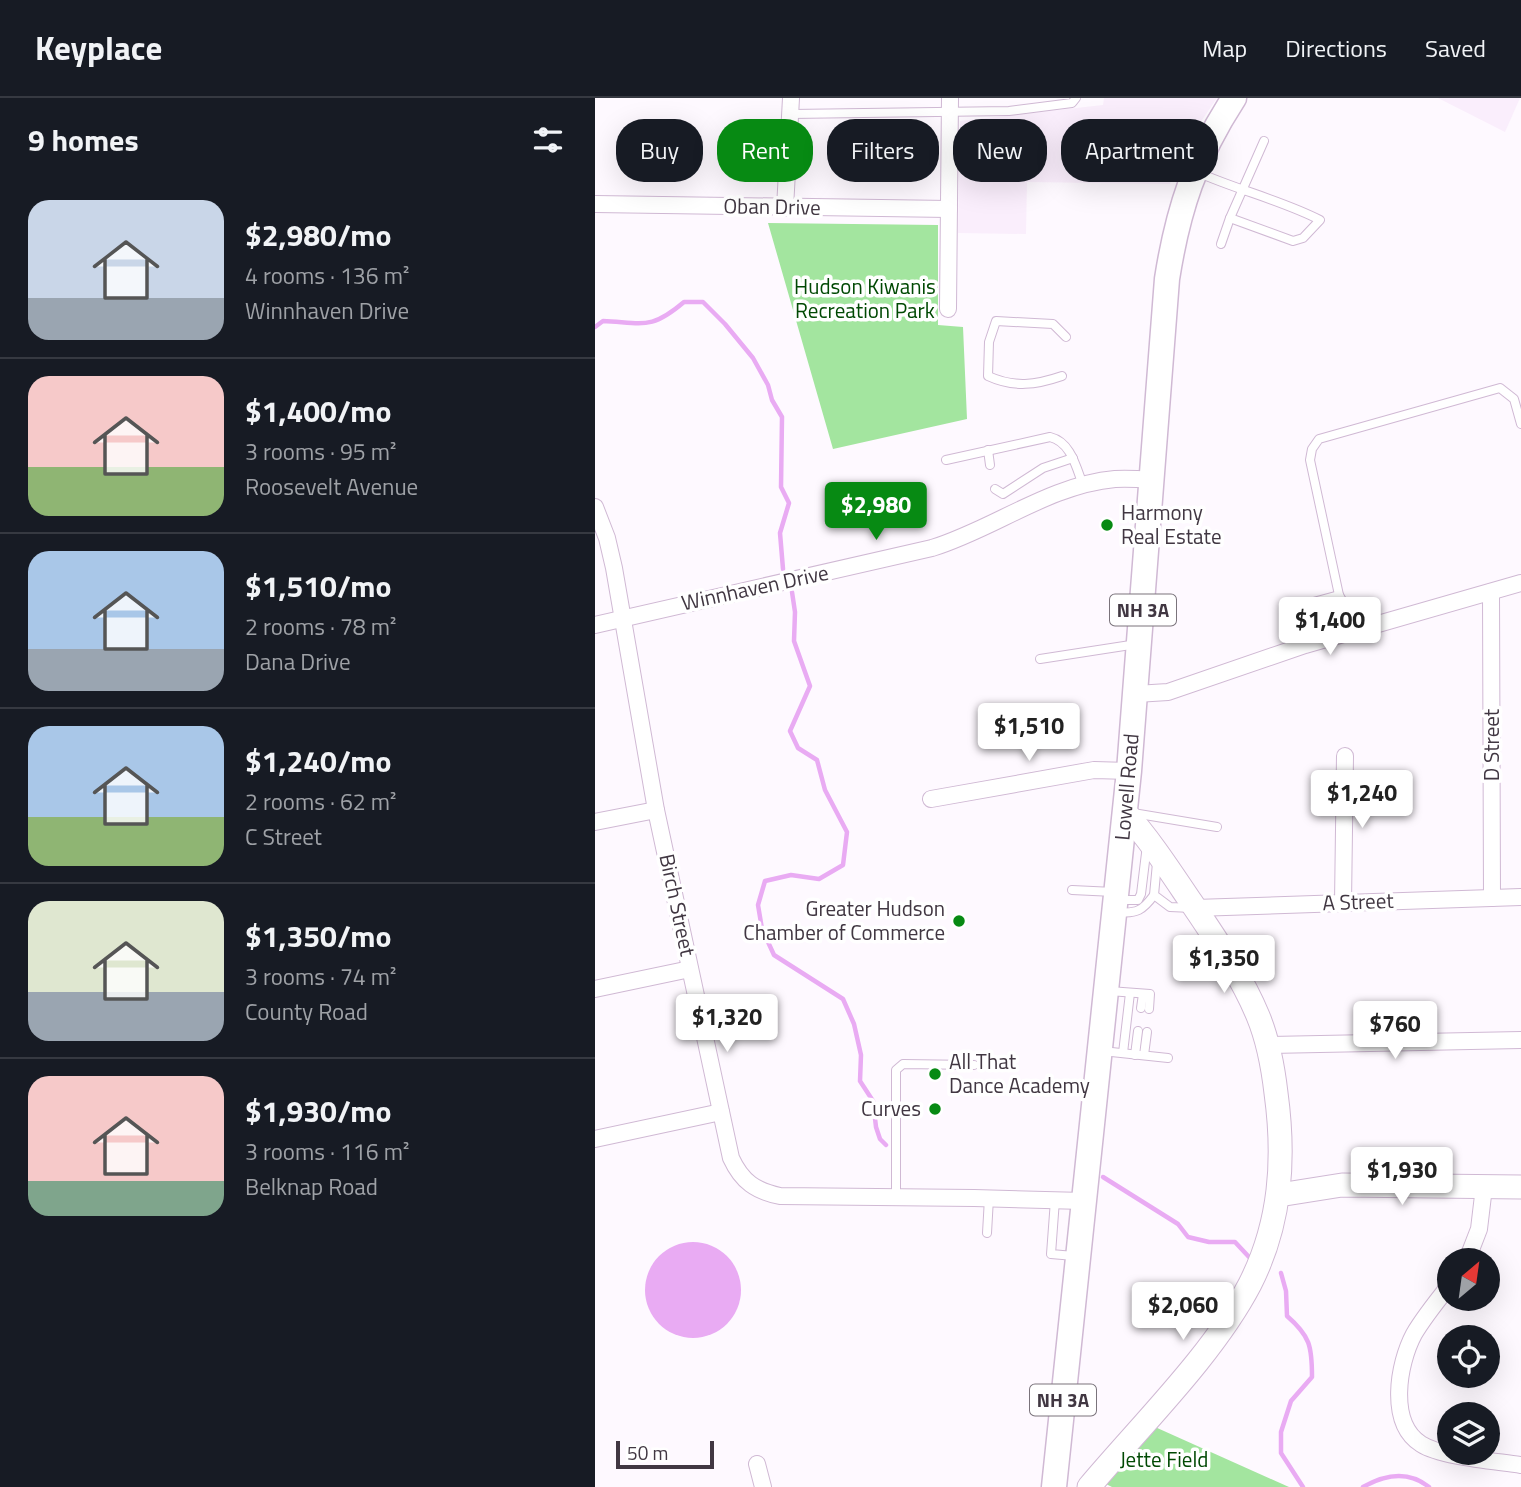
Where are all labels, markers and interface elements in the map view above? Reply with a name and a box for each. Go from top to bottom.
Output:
text: Keyplace [35,23,162,73]
text: Map [1202,30,1247,66]
text: Directions [1285,30,1387,66]
text: Saved [1425,30,1486,66]
text: 9 homes [28,117,139,163]
chip: Buy [616,119,703,182]
chip: Rent [717,119,813,182]
chip: Filters [827,119,939,182]
chip: New [953,119,1047,182]
chip: Apartment [1061,119,1218,182]
icon: filters [529,121,567,159]
street label: Oban Drive [723,189,821,223]
text: $2,980/mo [245,212,391,258]
icon: home [84,228,168,312]
text: 4 rooms · 136 m² [245,258,409,293]
park label: Hudson Kiwanis Recreation Park [794,270,936,326]
text: Winnhaven Drive [245,293,409,328]
text: $1,400/mo [245,388,391,434]
icon: home [84,404,168,488]
text: 3 rooms · 95 m² [245,434,396,469]
text: Roosevelt Avenue [245,469,418,504]
pin: $2,980 [819,482,933,542]
text: $2,980 [841,487,911,522]
place label: Harmony Real Estate [1121,496,1222,552]
marker: Harmony Real Estate [1099,517,1115,533]
street label: Winnhaven Drive [678,556,831,618]
text: $1,510/mo [245,563,391,609]
icon: home [84,579,168,663]
road number: NH 3A [1110,594,1176,625]
pin: $1,400 [1273,598,1387,657]
text: $1,400 [1295,602,1365,637]
text: 2 rooms · 78 m² [245,609,396,644]
text: Dana Drive [245,644,351,679]
pin: $1,510 [972,704,1086,763]
text: $1,510 [994,708,1064,743]
street label: D Street [1475,708,1507,781]
street label: Lowell Road [1105,732,1147,842]
text: $1,240/mo [245,738,391,784]
icon: home [84,754,168,838]
pin: $1,240 [1305,770,1419,830]
text: $1,240 [1327,775,1397,810]
text: 2 rooms · 62 m² [245,784,396,819]
text: C Street [245,819,322,854]
street label: Birch Street [652,851,705,959]
street label: A Street [1322,884,1395,918]
place label: Greater Hudson Chamber of Commerce [743,892,945,948]
text: $1,350/mo [245,913,391,959]
marker: Greater Hudson Chamber of Commerce [951,913,967,929]
icon: home [84,929,168,1013]
pin: $1,350 [1167,936,1281,995]
text: $1,350 [1189,940,1259,975]
text: 3 rooms · 74 m² [245,959,396,994]
text: County Road [245,994,368,1029]
pin: $1,320 [670,995,784,1054]
text: $1,320 [692,999,762,1034]
pin: $760 [1354,1002,1436,1061]
text: $760 [1369,1006,1421,1041]
place label: All That Dance Academy [949,1045,1090,1101]
marker: All That Dance Academy [927,1066,943,1082]
text: $1,930/mo [245,1088,391,1134]
place label: Curves [861,1092,921,1124]
marker: Curves [927,1101,943,1117]
icon: home [84,1104,168,1188]
text: 3 rooms · 116 m² [245,1134,409,1169]
pin: $1,930 [1345,1148,1459,1207]
text: $1,930 [1367,1152,1437,1187]
text: Belknap Road [245,1169,378,1204]
north arrow [1437,1248,1500,1311]
map controls [1437,1248,1500,1465]
pin: $2,060 [1126,1282,1240,1342]
text: $2,060 [1148,1287,1218,1322]
button: locate [1437,1325,1500,1388]
road number: NH 3A [1030,1384,1096,1416]
button: layers [1437,1402,1500,1465]
scale bar [616,1438,714,1470]
text: 50 m [627,1438,668,1467]
park label: Jette Field [1120,1443,1208,1475]

